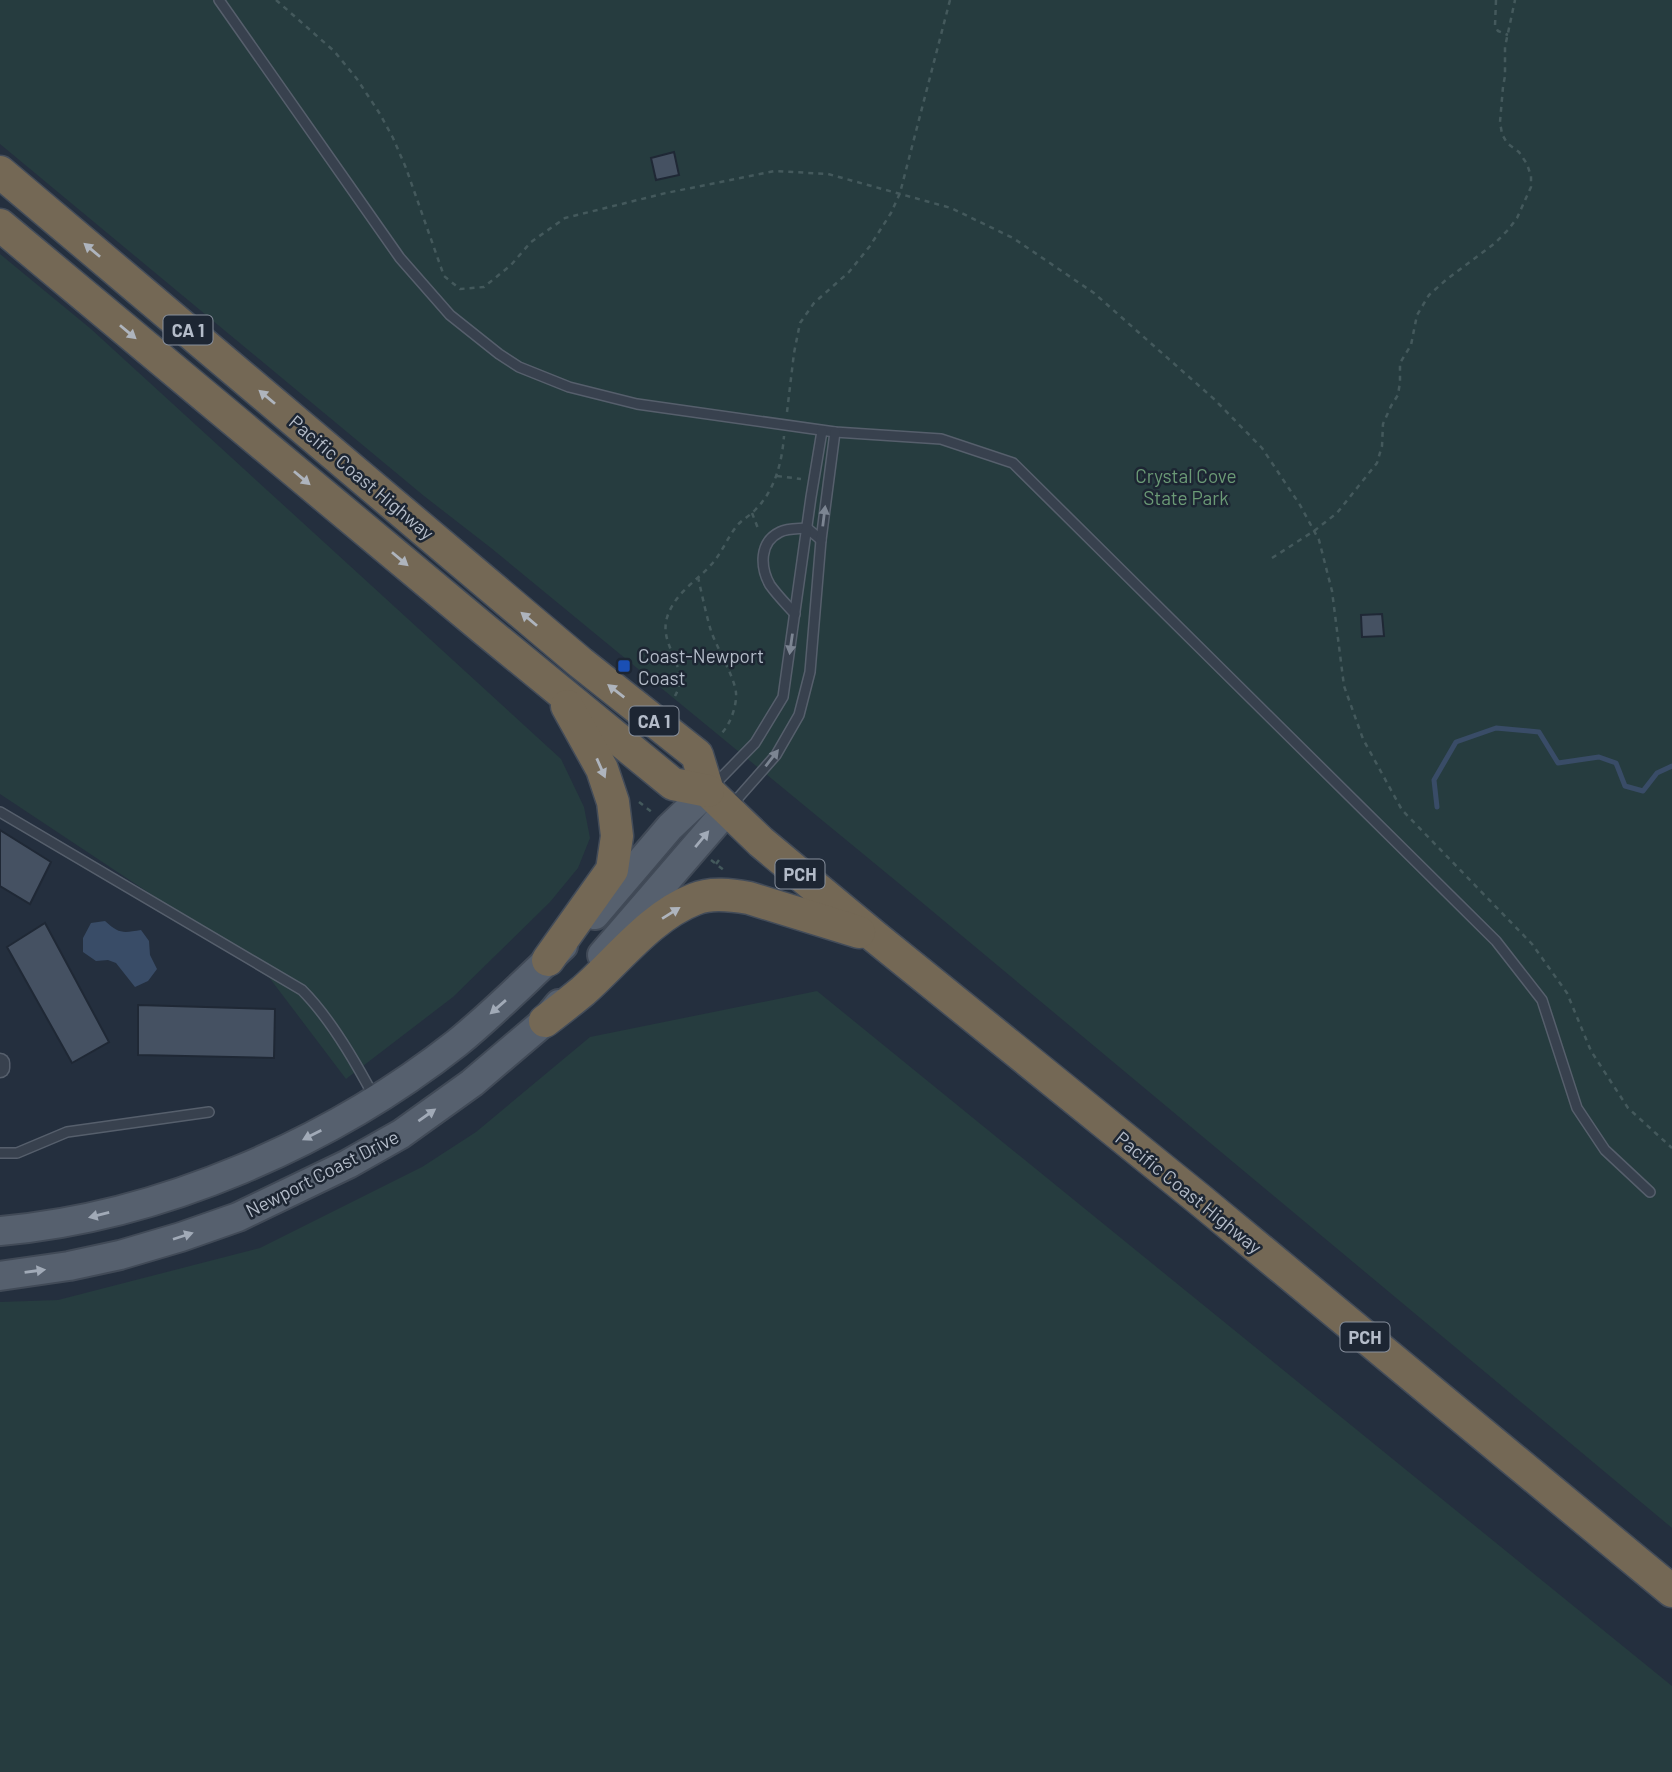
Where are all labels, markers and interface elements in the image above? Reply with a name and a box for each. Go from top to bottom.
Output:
one-way arrow [84,243,101,258]
road number: CA 1 [164,316,212,344]
one-way arrow [119,324,136,339]
one-way arrow [258,389,276,404]
street label: Pacific Coast Highway [285,410,439,544]
park label: Crystal Cove State Park [1135,464,1237,509]
one-way arrow [294,470,311,485]
one-way arrow [819,505,830,527]
one-way arrow [392,551,409,566]
one-way arrow [520,611,538,627]
one-way arrow [785,633,796,655]
place label: Coast-Newport Coast [638,644,764,689]
marker: Coast-Newport Coast [616,658,632,674]
one-way arrow [607,683,625,698]
road number: CA 1 [630,706,678,736]
one-way arrow [764,750,779,768]
one-way arrow [595,758,607,778]
one-way arrow [694,831,709,848]
road number: PCH [776,860,824,888]
one-way arrow [662,906,681,919]
one-way arrow [489,999,507,1015]
one-way arrow [418,1108,436,1122]
street label: Newport Coast Drive [242,1124,402,1222]
street label: Pacific Coast Highway [1111,1126,1267,1258]
one-way arrow [302,1130,322,1141]
one-way arrow [88,1209,110,1220]
one-way arrow [172,1230,193,1241]
one-way arrow [24,1265,46,1276]
road number: PCH [1340,1322,1390,1352]

